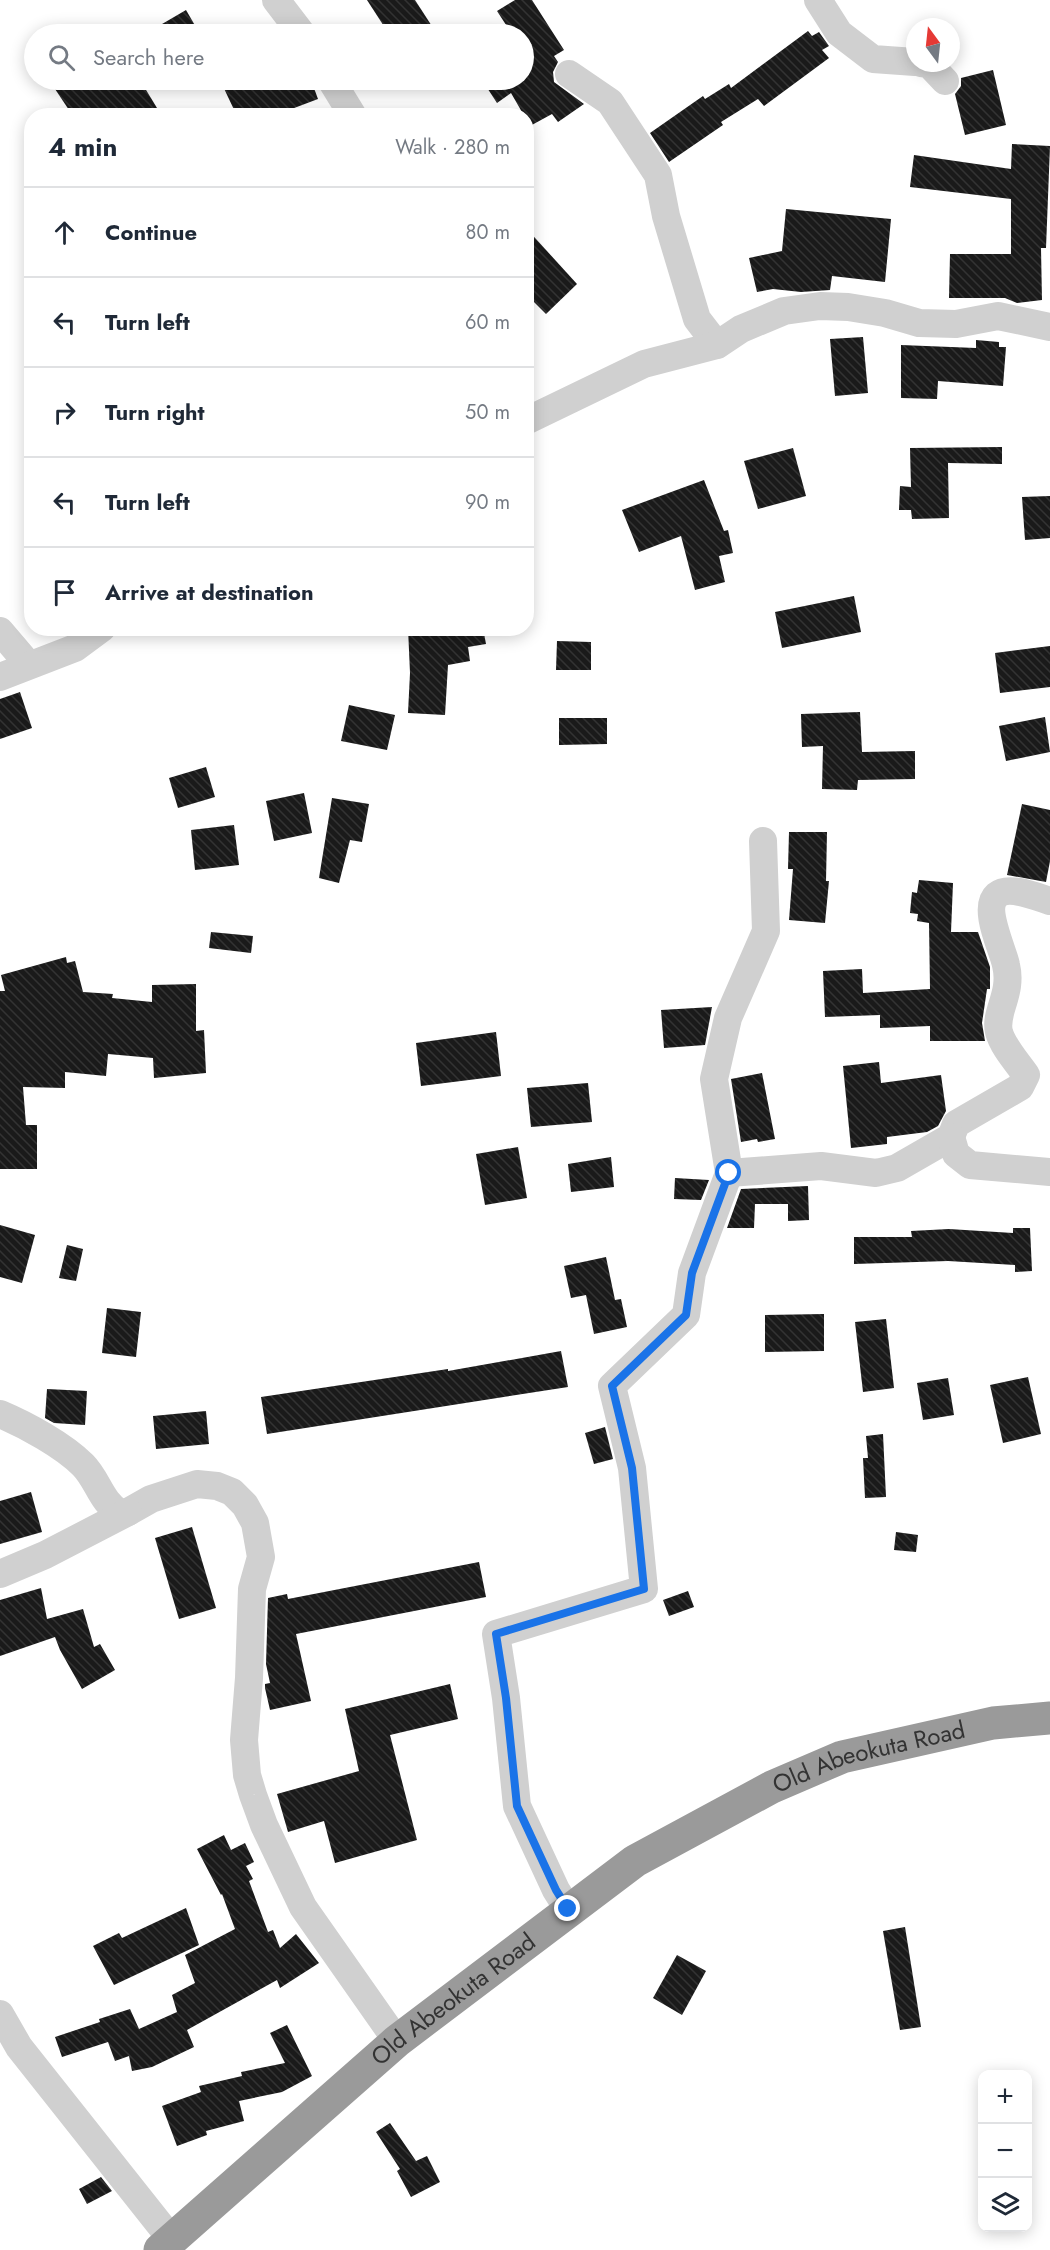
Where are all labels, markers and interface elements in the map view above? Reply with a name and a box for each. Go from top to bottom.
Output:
north arrow [906,18,960,72]
search box [24,24,534,90]
icon: search [45,41,78,74]
text: Search here [93,41,204,73]
text: 4 min [48,128,117,166]
text: Walk · 280 m [395,133,510,162]
icon: ahead [48,216,81,249]
text: Continue [105,216,197,248]
text: 80 m [465,218,510,247]
icon: left [48,306,81,339]
text: Turn left [105,306,190,338]
text: 60 m [465,308,510,337]
icon: right [48,396,81,429]
text: Turn right [105,396,205,428]
text: 50 m [465,398,510,427]
icon: left [48,486,81,519]
text: Turn left [105,486,190,518]
text: 90 m [465,488,510,517]
icon: arrive [48,576,81,609]
text: Arrive at destination [105,576,314,608]
route start [715,1159,741,1185]
street label: Old Abeokuta Road [767,1712,968,1802]
route end [554,1895,580,1921]
street label: Old Abeokuta Road [363,1924,543,2073]
map controls [978,2070,1032,2232]
button: + [978,2070,1032,2124]
button: − [978,2124,1032,2178]
button: layers [978,2178,1032,2232]

